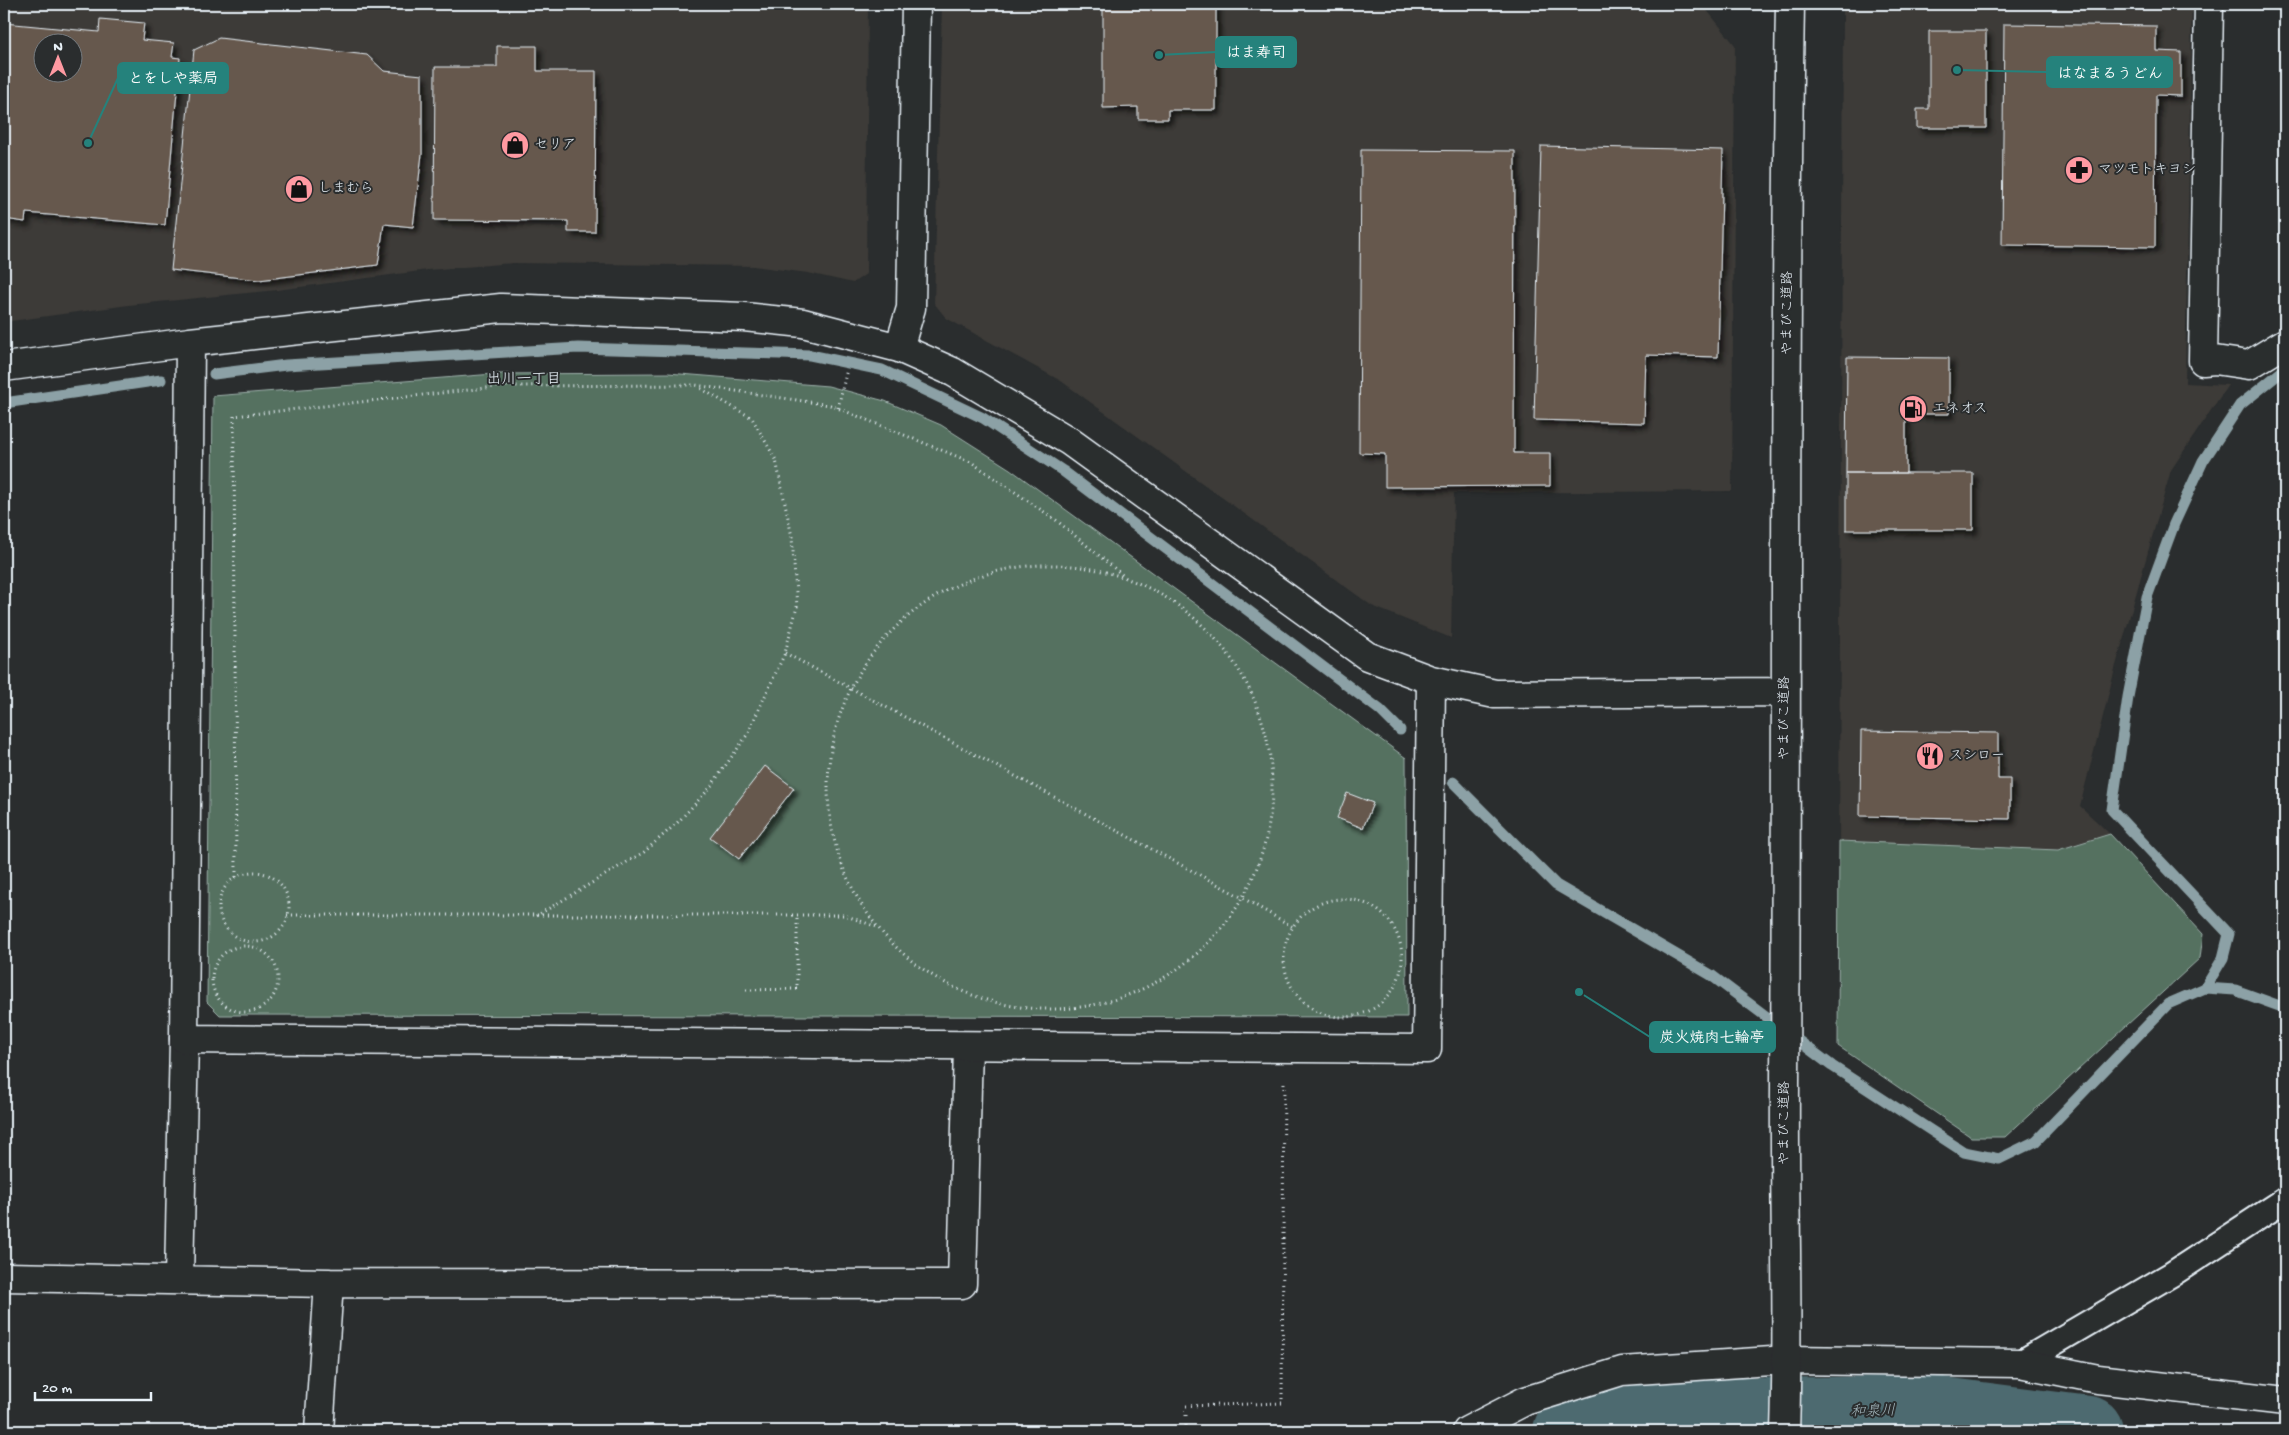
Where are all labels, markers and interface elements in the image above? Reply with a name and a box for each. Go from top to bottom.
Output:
north arrow [32,32,82,82]
callout: はま寿司 [1216,37,1296,67]
text: N [53,39,63,56]
text: はま寿司 [1226,44,1286,63]
callout: はなまるうどん [2047,57,2172,87]
callout: とをしや薬局 [118,63,228,93]
text: はなまるうどん [2057,66,2163,84]
text: とをしや薬局 [128,70,218,89]
shop icon: セリア [500,130,530,160]
place label: セリア [534,137,576,154]
pharmacy icon: マツモトキヨシ [2064,155,2094,185]
place label: マツモトキヨシ [2098,162,2196,179]
shop icon: しまむら [284,174,314,204]
place label: しまむら [318,181,374,198]
street label: やまびこ道路 [1780,271,1797,355]
district label: 出川一丁目 [486,370,562,389]
fuel station icon: エネオス [1898,394,1928,424]
place label: エネオス [1932,401,1987,418]
street label: やまびこ道路 [1777,676,1794,760]
restaurant icon: スシロー [1915,741,1945,771]
place label: スシロー [1949,748,2005,765]
callout: 炭火焼肉七輪亭 [1650,1022,1775,1052]
text: 炭火焼肉七輪亭 [1659,1029,1765,1048]
street label: やまびこ道路 [1777,1081,1794,1165]
scale bar [35,1370,151,1402]
text: 20 m [42,1380,72,1398]
water label: 和泉川 [1850,1402,1896,1421]

